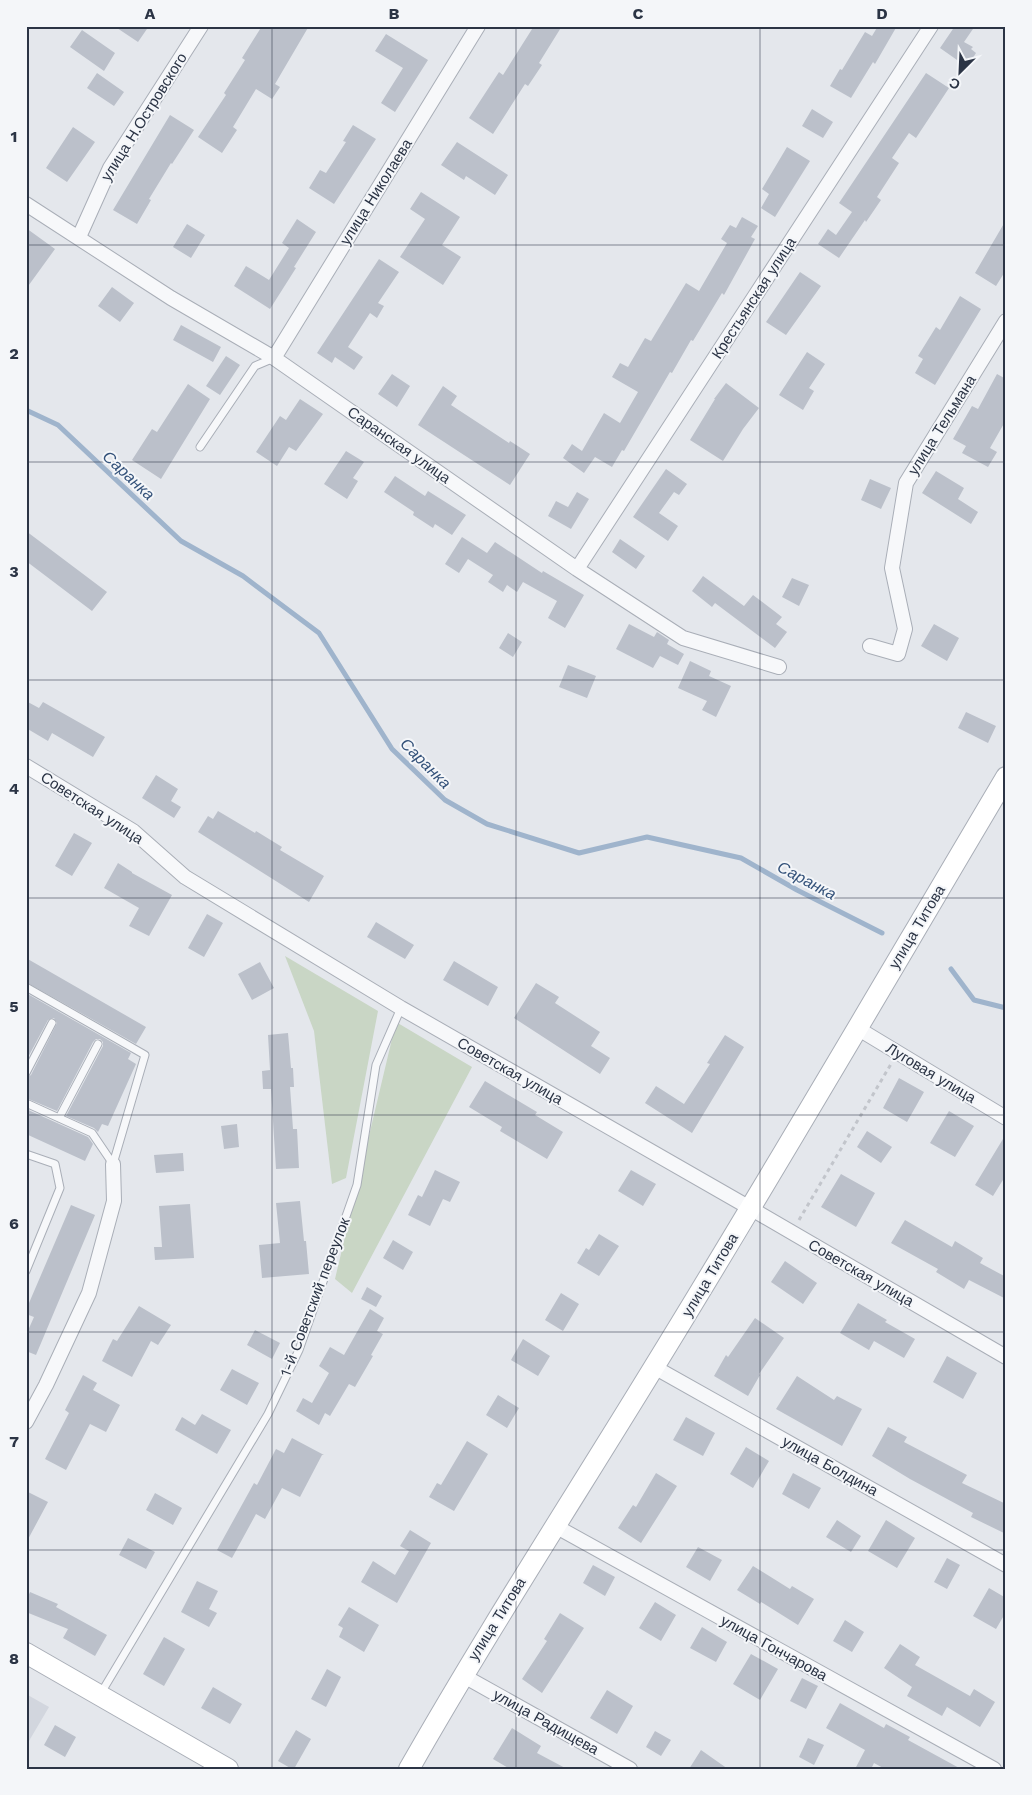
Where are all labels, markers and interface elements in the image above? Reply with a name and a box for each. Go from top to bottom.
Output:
text: A [145,4,156,23]
text: B [389,4,400,23]
text: C [633,4,644,23]
text: D [876,4,888,23]
north arrow [934,48,984,98]
street label: улица Н.Островского [97,50,191,184]
text: С [947,75,963,93]
text: 1 [11,127,17,146]
street label: улица Николаева [336,135,416,248]
street label: Крестьянская улица [708,233,800,362]
text: 2 [9,344,19,363]
street label: улица Тельмана [904,371,980,478]
street label: Саранская улица [344,403,454,488]
water label: Саранка [99,447,159,504]
text: 3 [9,562,19,581]
water label: Саранка [396,734,455,793]
street label: Советская улица [37,768,147,848]
text: 4 [9,779,19,798]
water label: Саранка [774,857,839,904]
street label: улица Титова [885,881,949,972]
text: 5 [9,997,19,1016]
street label: Советская улица [454,1034,566,1109]
street label: Луговая улица [883,1039,980,1107]
text: 6 [9,1214,19,1233]
street label: 1-й Советский переулок [276,1215,354,1379]
street label: улица Титова [678,1229,742,1320]
street label: Советская улица [805,1236,917,1311]
text: 7 [9,1432,19,1451]
street label: улица Болдина [779,1432,882,1500]
street label: улица Титова [464,1574,530,1664]
street label: улица Гончарова [718,1611,831,1685]
text: 8 [9,1649,19,1668]
street label: улица Радищева [490,1686,603,1759]

